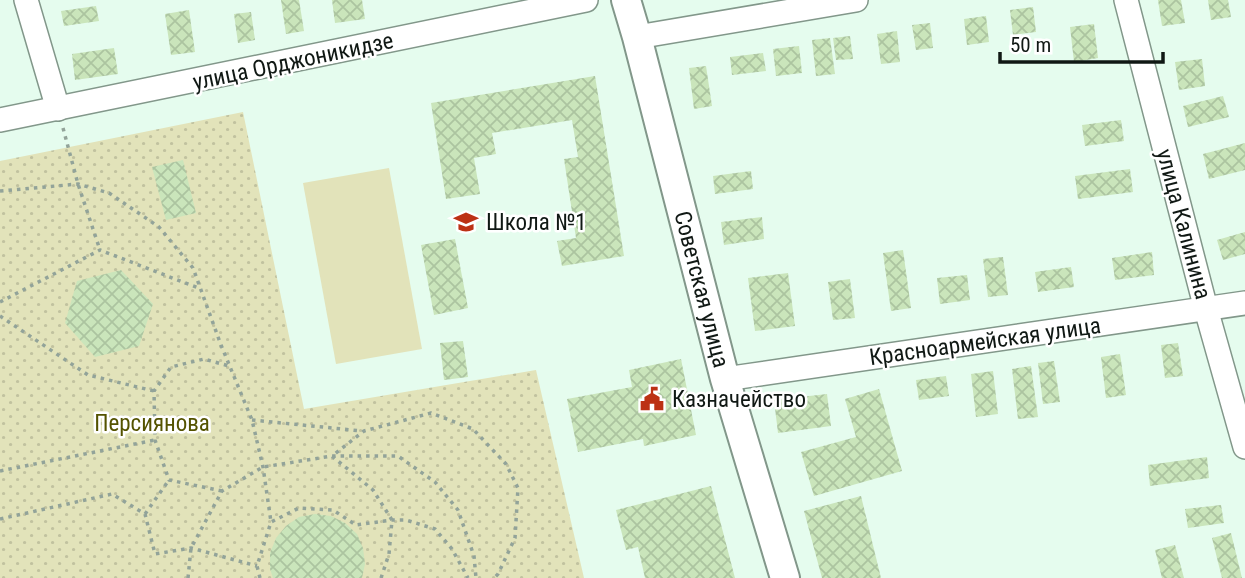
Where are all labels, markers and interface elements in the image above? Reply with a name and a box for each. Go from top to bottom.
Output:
scale bar [1000,21,1163,65]
street label: улица Орджоникидзе [190,27,396,96]
text: 50 m [1010,33,1051,57]
street label: улица Калинина [1150,146,1217,302]
school or university icon: Школа №1 [452,208,480,236]
street label: Советская улица [668,208,734,370]
place label: Школа №1 [486,209,587,236]
street label: Красноармейская улица [868,312,1102,371]
public building icon: Казначейство [638,385,666,413]
place label: Казначейство [672,386,806,413]
park label: Персиянова [94,410,210,437]

